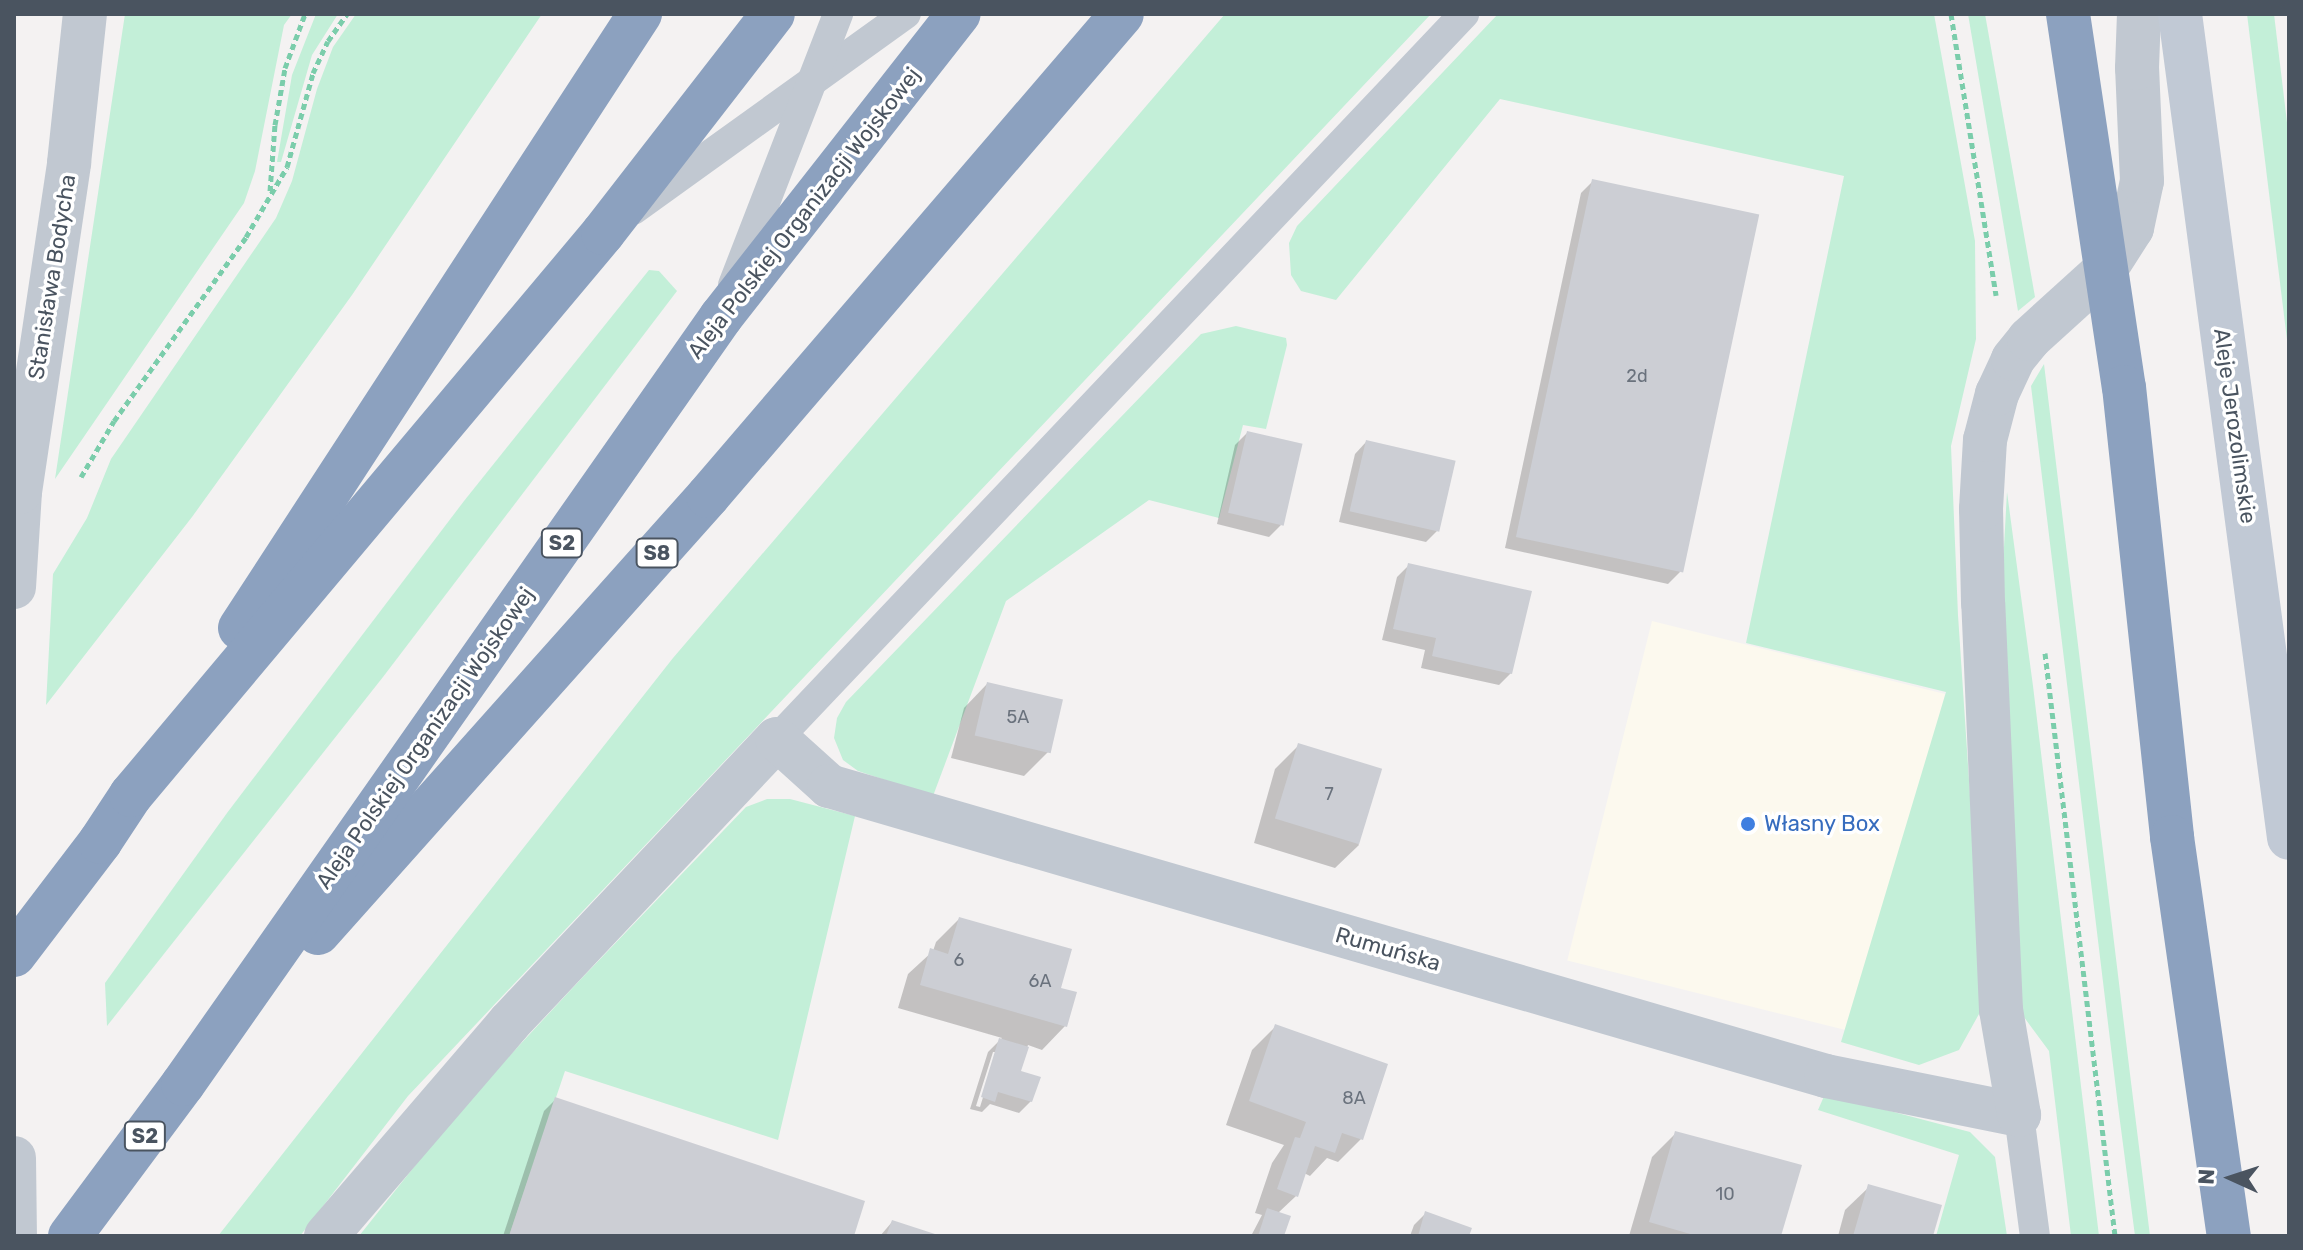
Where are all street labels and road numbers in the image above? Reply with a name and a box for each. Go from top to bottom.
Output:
street label: Aleja Polskiej Organizacji Wojskowej [682,62,926,364]
street label: Stanisława Bodycha [23,173,81,381]
street label: Aleje Jerozolimskie [2208,327,2262,525]
road number: S2 [540,527,584,559]
road number: S8 [635,537,679,569]
street label: Aleja Polskiej Organizacji Wojskowej [310,582,540,894]
street label: Rumuńska [1332,921,1444,977]
road number: S2 [123,1120,167,1152]

